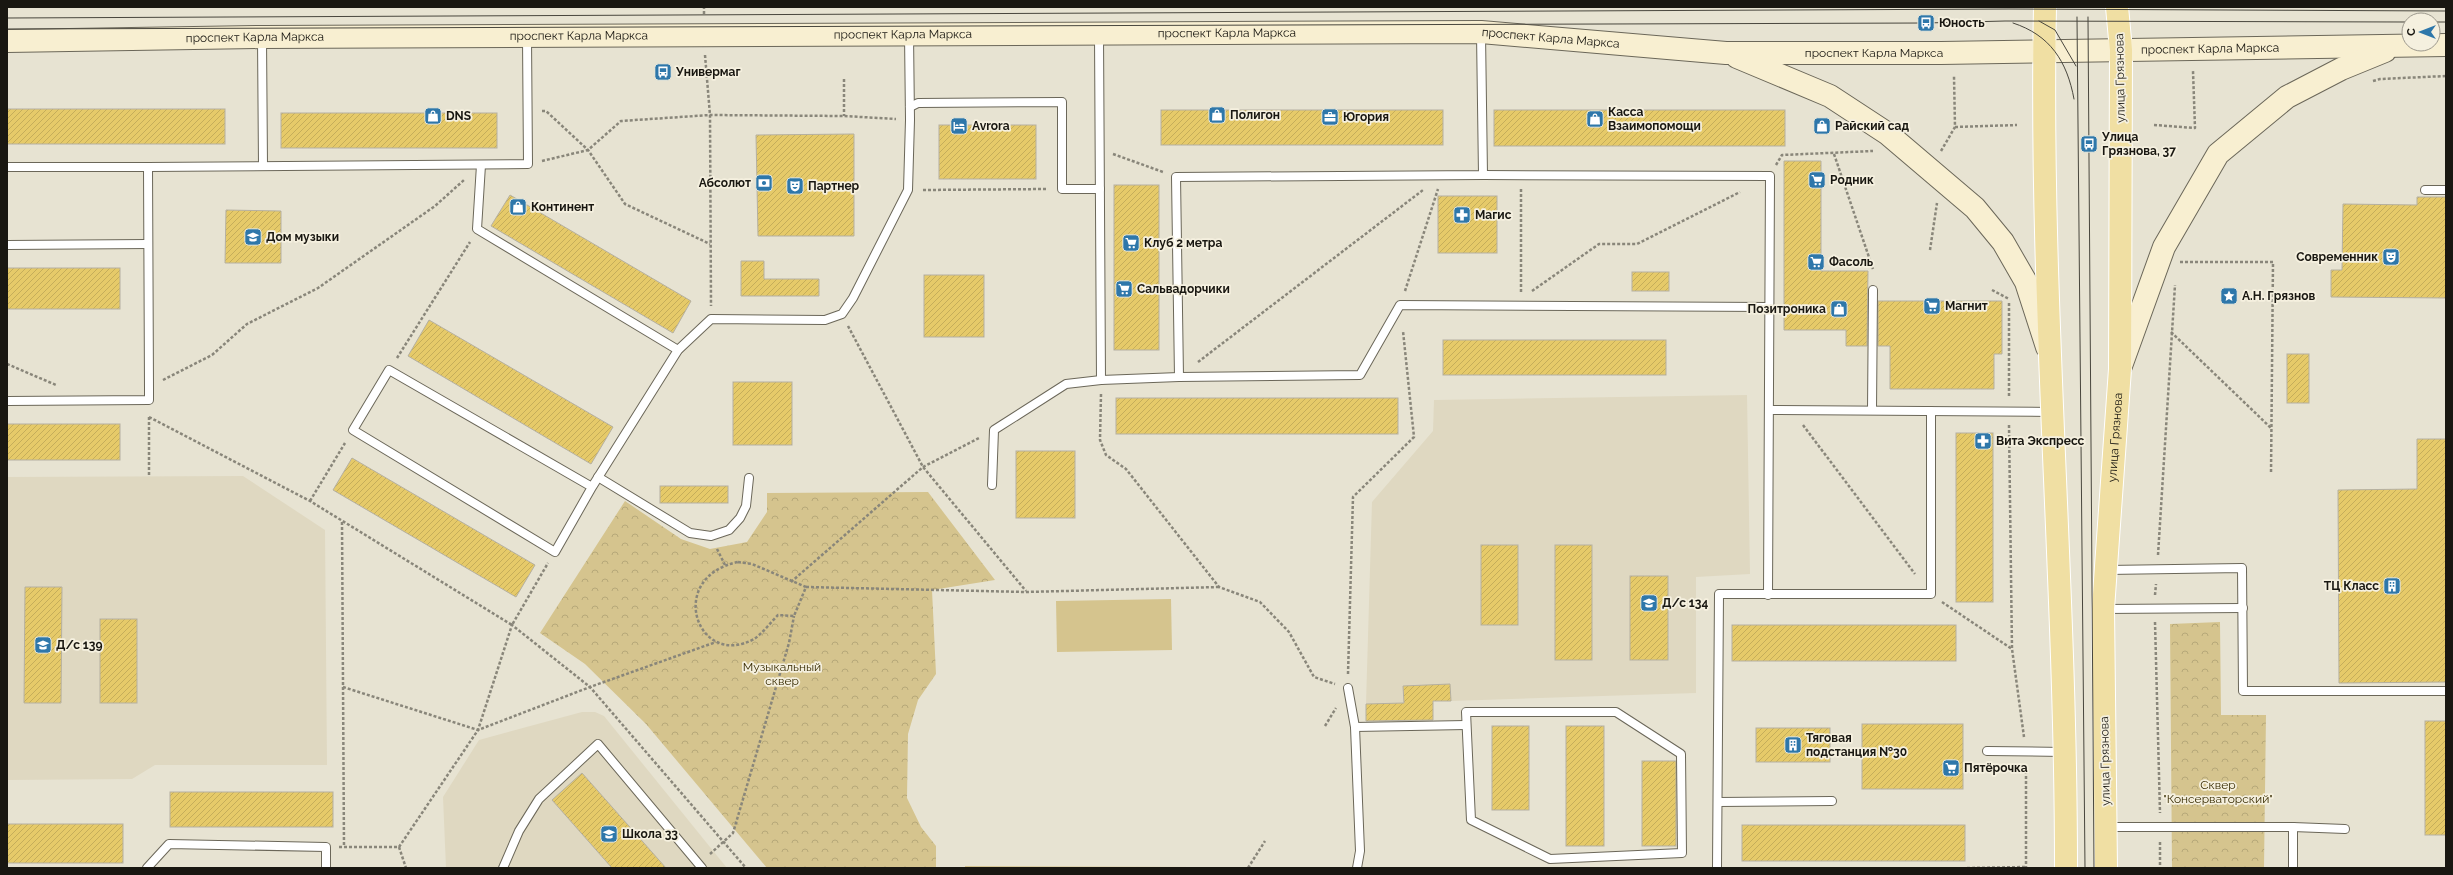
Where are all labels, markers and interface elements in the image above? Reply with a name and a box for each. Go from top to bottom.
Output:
north arrow [2401,12,2441,52]
bus stop icon: Юность [1916,13,1936,33]
place label: Юность [1939,16,1985,30]
street label: проспект Карла Маркса [1481,25,1620,51]
street label: проспект Карла Маркса [1158,26,1296,40]
street label: проспект Карла Маркса [834,27,972,42]
street label: проспект Карла Маркса [510,28,648,43]
text: С [2405,28,2418,36]
street label: проспект Карла Маркса [186,30,324,45]
street label: улица Грязнова [2112,33,2128,123]
street label: проспект Карла Маркса [2141,41,2279,57]
street label: проспект Карла Маркса [1805,46,1943,60]
bus stop icon: Универмаг [653,62,673,82]
place label: Универмаг [675,65,741,79]
shop icon: Полигон [1207,105,1227,125]
place label: Касса Взаимопомощи [1608,105,1701,133]
shop icon: DNS [423,106,443,126]
office icon: Югория [1320,107,1340,127]
place label: Полигон [1230,108,1280,122]
place label: DNS [446,109,471,123]
shop icon: Касса Взаимопомощи [1585,109,1605,129]
place label: Югория [1343,110,1389,124]
hotel icon: Avrora [949,116,969,136]
shop icon: Райский сад [1812,116,1832,136]
place label: Avrora [972,119,1010,133]
place label: Райский сад [1835,119,1909,133]
place label: Улица Грязнова, 37 [2101,130,2176,158]
bus stop icon: Улица Грязнова, 37 [2079,134,2099,154]
supermarket icon: Родник [1807,170,1827,190]
bank icon: Абсолют [754,173,774,193]
place label: Родник [1830,173,1874,187]
place label: Абсолют [699,176,751,190]
theatre icon: Партнер [785,176,805,196]
place label: Партнер [808,179,860,193]
shop icon: Континент [508,197,528,217]
place label: Континент [531,200,594,214]
pharmacy icon: Магис [1452,205,1472,225]
place label: Магис [1475,208,1512,222]
school or university icon: Дом музыки [243,227,263,247]
place label: Дом музыки [266,230,339,244]
supermarket icon: Клуб 2 метра [1121,233,1141,253]
place label: Клуб 2 метра [1144,236,1222,250]
theatre icon: Современник [2381,247,2401,267]
place label: Современник [2296,250,2378,264]
supermarket icon: Фасоль [1806,252,1826,272]
place label: Фасоль [1829,255,1874,269]
supermarket icon: Сальвадорчики [1114,279,1134,299]
place label: Сальвадорчики [1137,282,1230,296]
place icon: А.Н. Грязнов [2219,286,2239,306]
place label: А.Н. Грязнов [2242,289,2316,303]
supermarket icon: Магнит [1922,296,1942,316]
shop icon: Позитроника [1829,299,1849,319]
place label: Магнит [1945,299,1988,313]
place label: Позитроника [1748,302,1826,316]
street label: улица Грязнова [2105,392,2125,483]
pharmacy icon: Вита Экспресс [1973,431,1993,451]
place label: Вита Экспресс [1996,434,2085,448]
building icon: ТЦ Класс [2382,576,2402,596]
place label: ТЦ Класс [2324,579,2379,593]
school or university icon: Д/с 134 [1639,593,1659,613]
place label: Д/с 134 [1662,596,1708,610]
school or university icon: Д/с 139 [33,635,53,655]
place label: Д/с 139 [56,638,103,652]
park label: Музыкальный сквер [743,660,821,688]
street label: улица Грязнова [2097,716,2113,806]
place label: Тяговая подстанция №30 [1806,731,1907,759]
building icon: Тяговая подстанция №30 [1783,735,1803,755]
supermarket icon: Пятёрочка [1941,758,1961,778]
place label: Пятёрочка [1964,761,2028,775]
park label: Сквер "Консерваторский" [2163,778,2273,806]
school or university icon: Школа 33 [599,824,619,844]
place label: Школа 33 [622,827,678,841]

